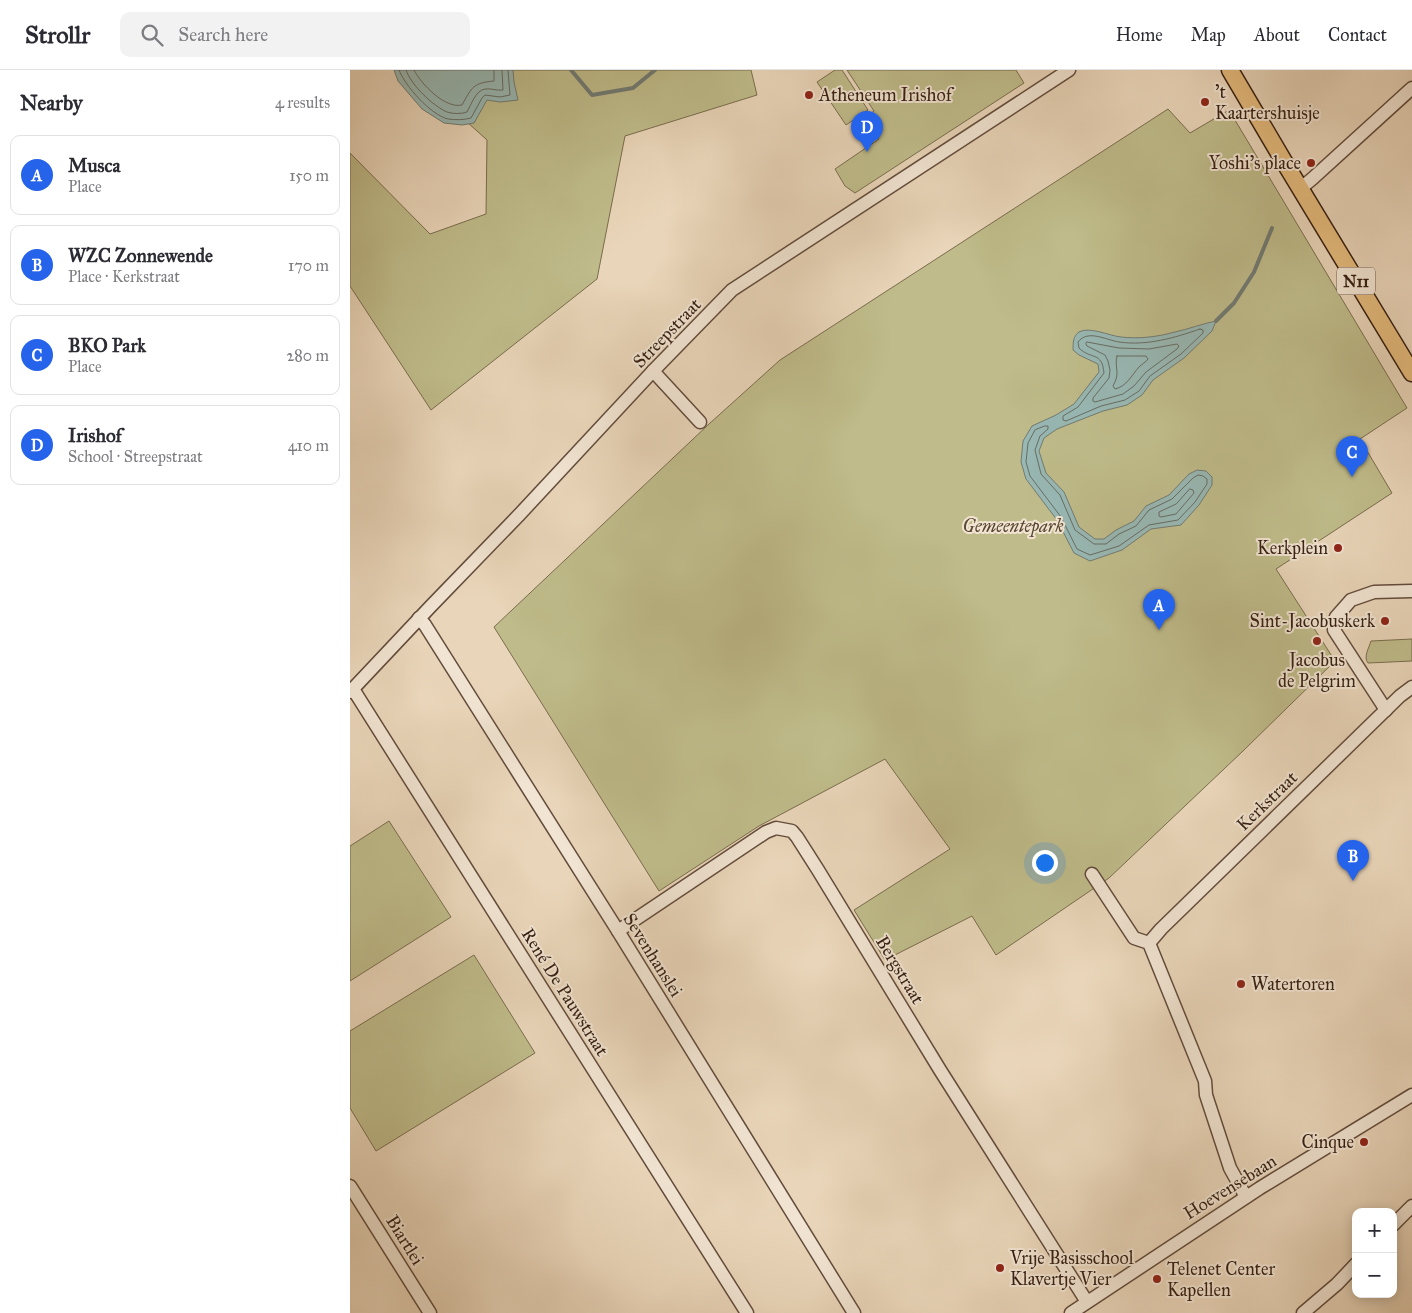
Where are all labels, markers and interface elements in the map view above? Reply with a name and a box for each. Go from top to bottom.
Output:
search box [120,12,470,57]
text: Strollr [25,20,90,50]
icon: search [138,21,166,49]
text: Search here [178,23,268,46]
text: Home [1116,24,1163,46]
text: Map [1191,24,1226,46]
text: About [1254,24,1300,46]
text: Contact [1328,24,1387,46]
place label: 't Kaartershuisje [1215,81,1320,124]
place label: Atheneum Irishof [818,84,955,106]
marker: Atheneum Irishof [803,89,815,101]
text: Nearby [20,90,83,116]
text: 4 results [275,93,330,112]
marker: 't Kaartershuisje [1199,96,1211,108]
pin: D [851,111,883,152]
place label: Yoshi’s place [1209,152,1301,174]
text: Musca [68,154,121,177]
marker: Yoshi’s place [1305,157,1317,169]
text: A [32,166,42,185]
text: 150 m [289,166,329,185]
text: Place [68,177,102,196]
text: WZC Zonnewende [68,244,213,267]
text: B [32,256,42,275]
text: 170 m [288,256,329,275]
text: Place · Kerkstraat [68,267,180,286]
road number: N11 [1337,268,1375,295]
street label: Streepstraat [628,293,706,373]
text: BKO Park [68,334,146,357]
text: C [32,346,42,365]
text: 280 m [286,346,329,365]
text: Place [68,357,102,376]
text: Irishof [68,424,122,447]
text: D [31,436,43,455]
text: 410 m [288,436,329,455]
pin: C [1336,436,1368,477]
text: School · Streepstraat [68,447,203,466]
park label: Gemeentepark [963,515,1063,538]
place label: Kerkplein [1257,537,1328,559]
marker: Kerkplein [1332,542,1344,554]
pin: A [1143,589,1175,630]
place label: Sint-Jacobuskerk [1250,610,1376,633]
marker: Sint-Jacobuskerk [1379,615,1391,627]
marker: Jacobus de Pelgrim [1311,635,1323,647]
place label: Jacobus de Pelgrim [1278,649,1356,693]
street label: Kerkstraat [1232,766,1303,835]
pin: B [1337,840,1369,881]
your location [1032,850,1058,876]
street label: Sevenhanslei [619,909,687,1001]
street label: René De Pauwstraat [517,924,614,1061]
street label: Bergstraat [870,932,929,1009]
place label: Watertoren [1251,973,1335,995]
marker: Watertoren [1235,978,1247,990]
place label: Cinque [1301,1131,1354,1154]
marker: Cinque [1358,1136,1370,1148]
street label: Hoevensebaan [1179,1150,1281,1224]
map controls [1352,1208,1397,1298]
button: + [1352,1208,1397,1253]
street label: Biartlei [381,1211,429,1269]
place label: Vrije Basisschool Klavertje Vier [1009,1247,1134,1290]
button: − [1352,1253,1397,1298]
place label: Telenet Center Kapellen [1167,1258,1275,1301]
marker: Vrije Basisschool Klavertje Vier [994,1262,1006,1274]
marker: Telenet Center Kapellen [1151,1273,1163,1285]

